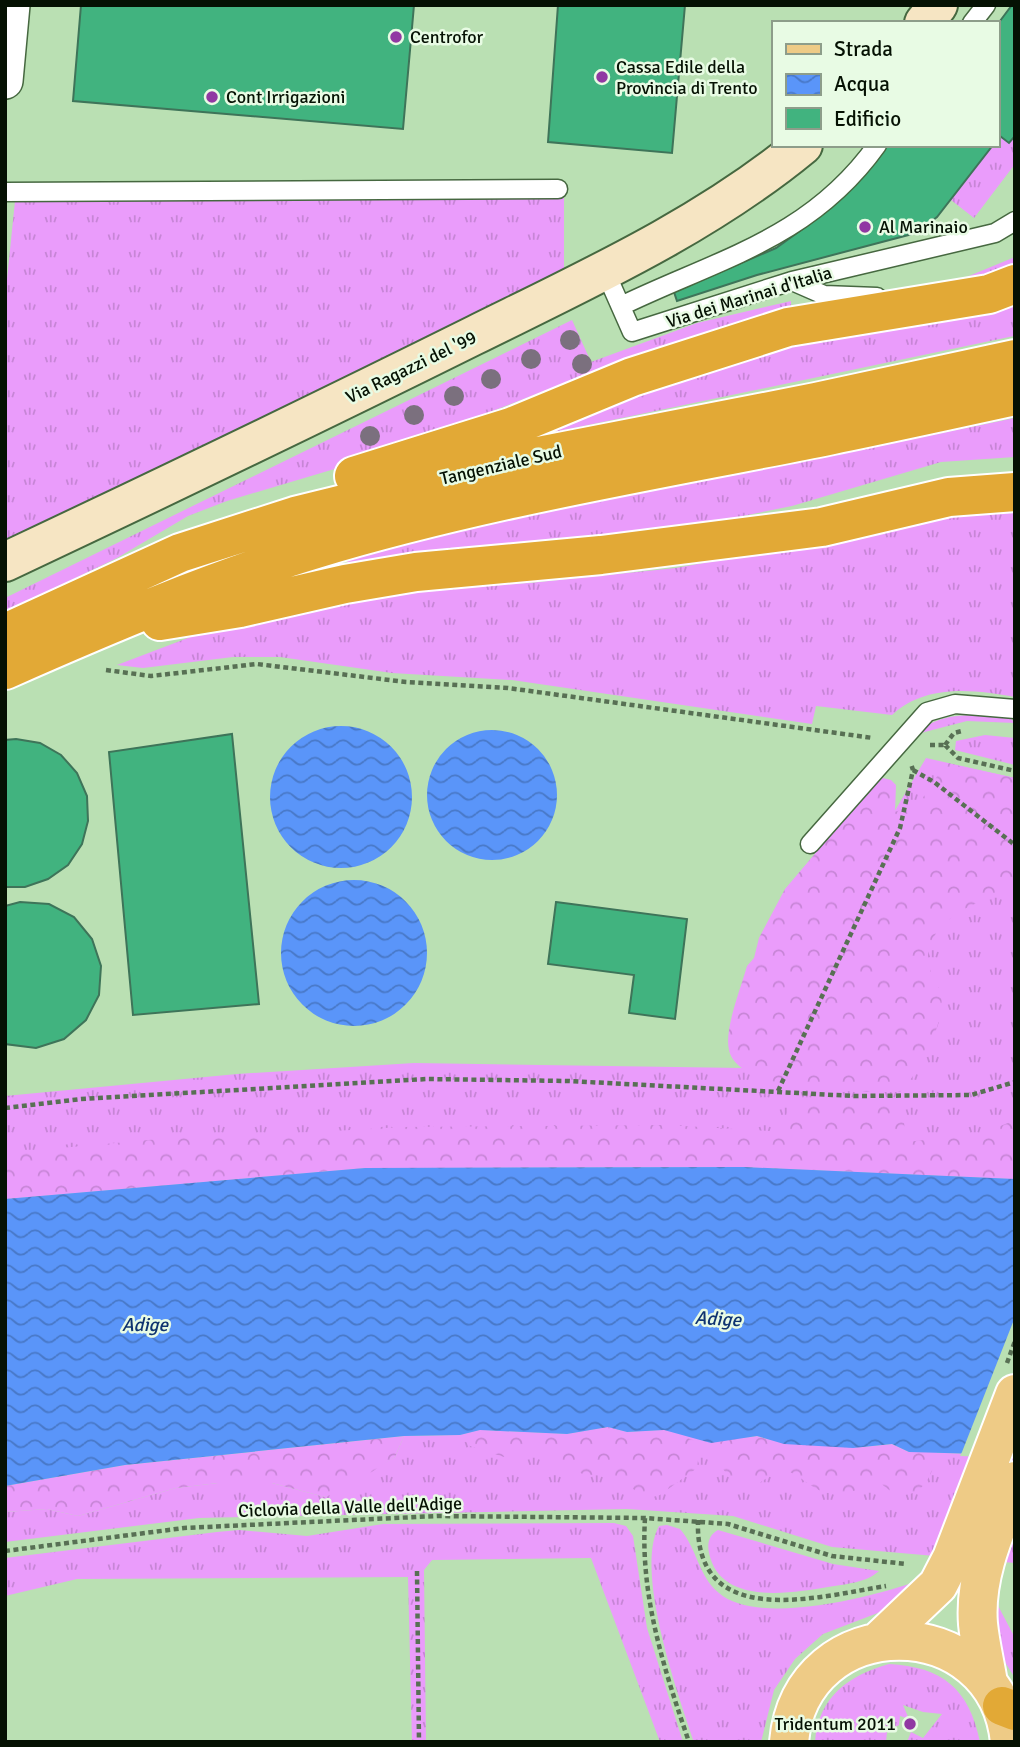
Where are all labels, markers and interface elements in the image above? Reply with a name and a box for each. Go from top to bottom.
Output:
legend [772,21,999,147]
place label: Centrofor [410,26,484,48]
marker: Centrofor [388,29,404,45]
text: Strada [834,36,893,62]
place label: Cassa Edile della Provincia di Trento [616,56,758,99]
marker: Cassa Edile della Provincia di Trento [594,69,610,85]
text: Acqua [834,71,890,97]
place label: Cont Irrigazioni [226,86,346,108]
marker: Cont Irrigazioni [204,89,220,105]
text: Edificio [834,106,901,132]
place label: Al Marinaio [879,216,968,238]
marker: Al Marinaio [857,219,873,235]
street label: Via dei Marinai d'Italia [663,261,835,333]
street label: Via Ragazzi del '99 [342,326,480,408]
street label: Tangenziale Sud [438,440,564,490]
water label: Adige [694,1306,743,1332]
water label: Adige [122,1313,170,1337]
street label: Ciclovia della Valle dell'Adige [238,1492,462,1522]
place label: Tridentum 2011 [775,1713,896,1735]
marker: Tridentum 2011 [902,1716,918,1732]

